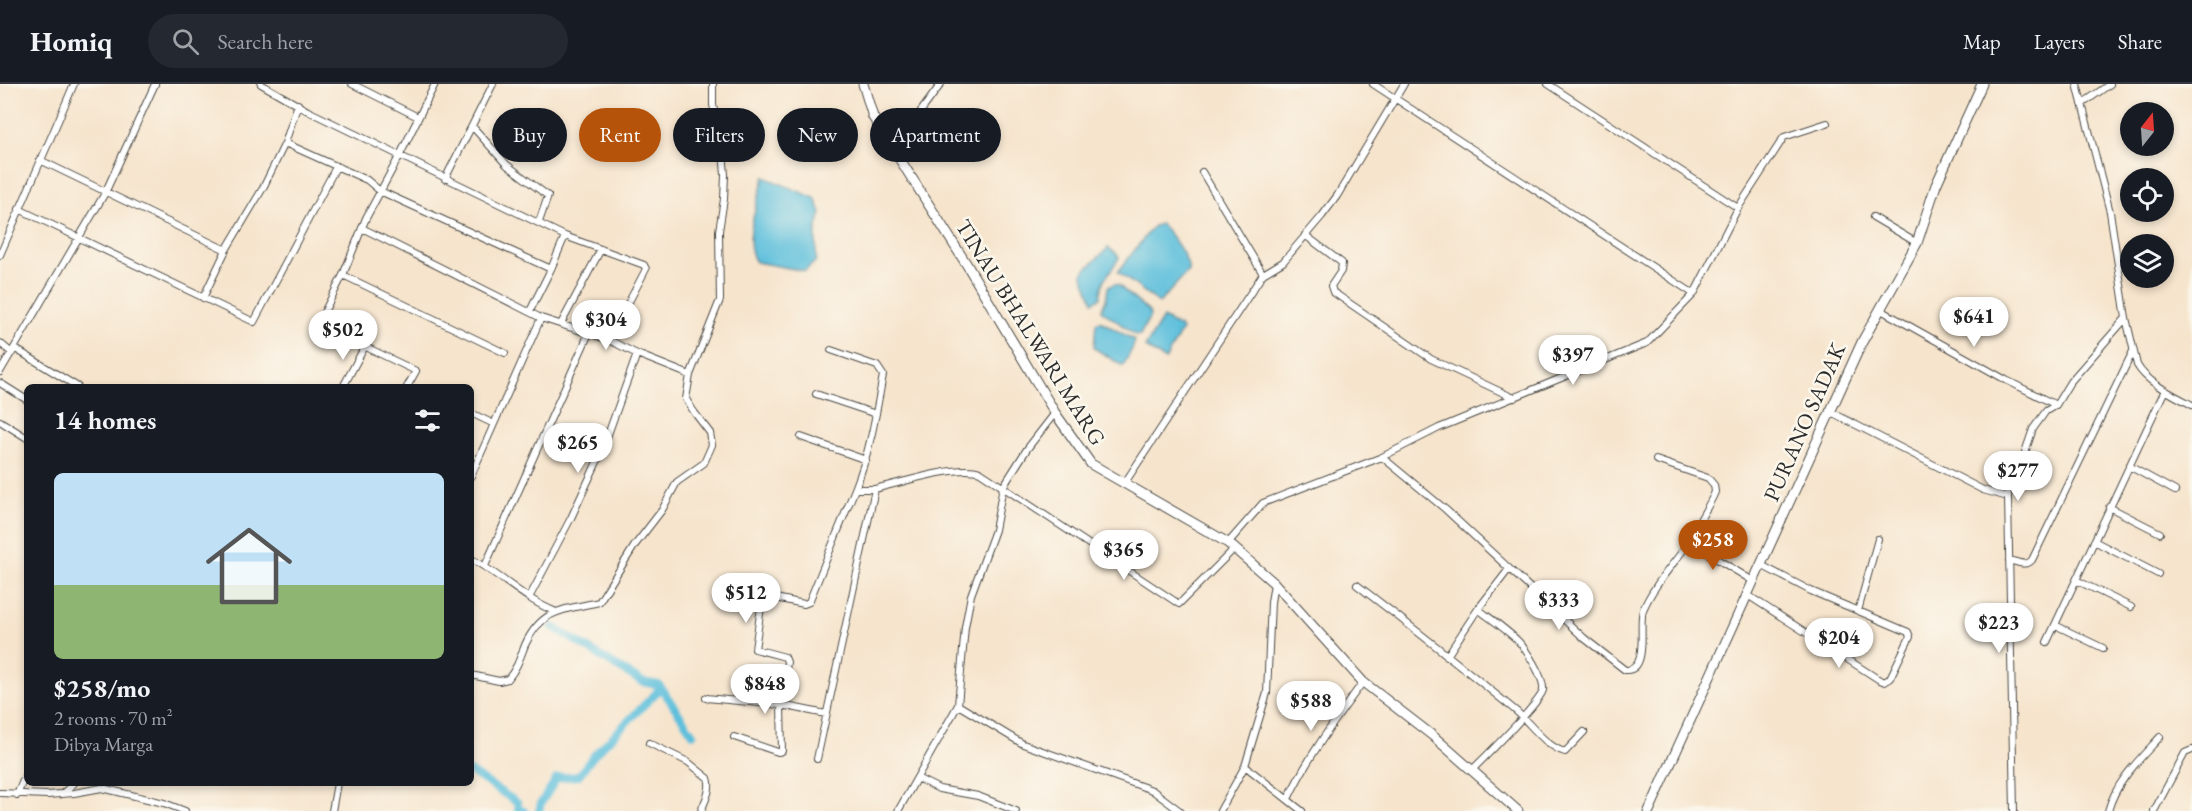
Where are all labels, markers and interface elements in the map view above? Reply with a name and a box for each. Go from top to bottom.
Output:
search box [148,14,568,68]
text: Homiq [30,23,112,59]
icon: search [169,25,202,58]
text: Search here [217,27,313,56]
text: Map [1963,28,2001,55]
text: Layers [2034,28,2085,55]
text: Share [2118,28,2162,55]
north arrow [2120,102,2174,156]
map controls [2120,102,2174,288]
chip: Buy [492,108,567,162]
chip: Rent [579,108,661,162]
chip: Filters [673,108,765,162]
chip: New [777,108,858,162]
chip: Apartment [870,108,1001,162]
button: locate [2120,168,2174,222]
street label: TINAU BHALWARI MARG [949,214,1112,451]
button: layers [2120,234,2174,288]
pin: $641 [1938,297,2010,348]
pin: $304 [570,300,642,351]
text: $641 [1954,303,1994,329]
text: $304 [586,306,626,332]
pin: $502 [307,310,379,361]
text: $502 [323,316,363,342]
pin: $397 [1537,335,1609,386]
street label: PURANO SADAK [1757,338,1853,506]
text: $397 [1553,341,1593,367]
text: 14 homes [54,403,156,437]
icon: filters [411,404,444,437]
pin: $265 [542,423,614,474]
text: $265 [558,429,598,455]
pin: $277 [1982,451,2054,502]
text: $277 [1998,457,2038,483]
icon: home [195,512,303,620]
pin: $258 [1677,520,1749,571]
text: $258 [1693,526,1733,552]
pin: $365 [1088,530,1160,581]
text: $365 [1104,536,1144,562]
pin: $512 [710,573,782,624]
text: $512 [726,579,766,605]
pin: $333 [1523,580,1595,631]
text: $333 [1539,586,1579,612]
pin: $223 [1963,603,2035,654]
text: $223 [1979,609,2019,635]
pin: $204 [1803,618,1875,669]
text: $204 [1819,624,1859,650]
pin: $848 [729,664,801,715]
text: $848 [745,670,785,696]
text: $258/mo [54,671,150,705]
pin: $588 [1275,681,1347,732]
text: $588 [1291,687,1331,713]
text: 2 rooms · 70 m² [54,705,173,731]
text: Dibya Marga [54,731,153,757]

